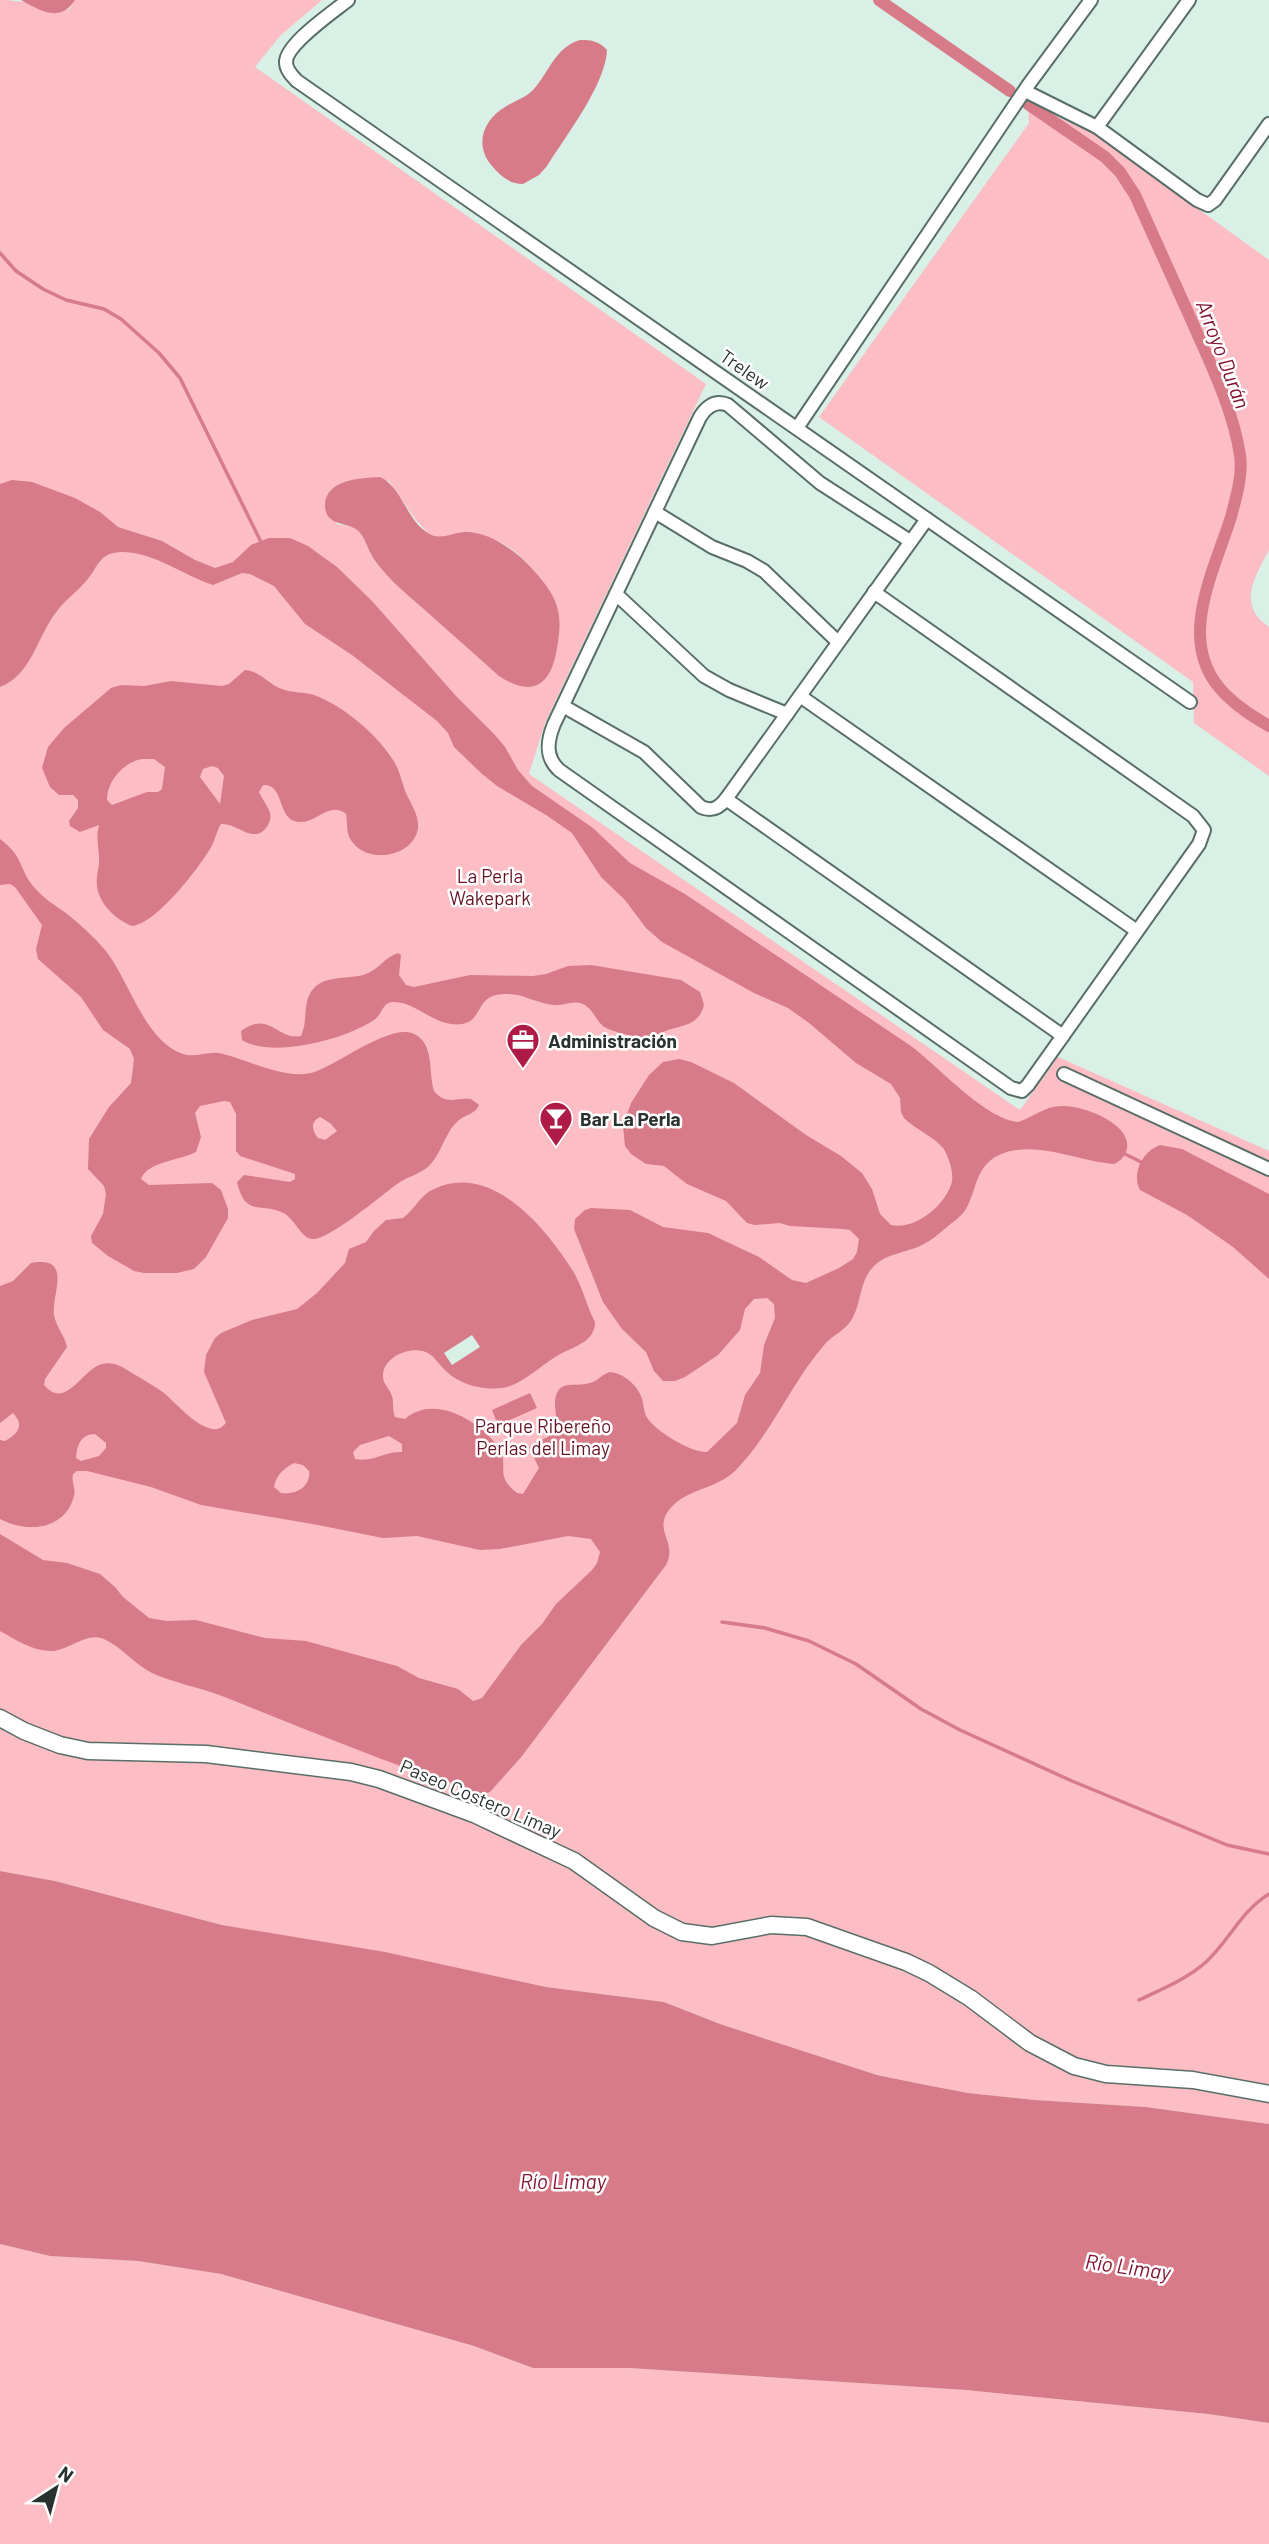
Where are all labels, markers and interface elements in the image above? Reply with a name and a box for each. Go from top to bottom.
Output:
water label: Arroyo Durán [1192,296,1256,412]
street label: Trelew [716,344,774,394]
park label: La Perla Wakepark [449,864,531,909]
office icon: Administración [504,1021,542,1070]
place label: Administración [548,1029,677,1052]
bar icon: Bar La Perla [537,1099,575,1148]
place label: Bar La Perla [580,1107,681,1130]
park label: Parque Ribereño Perlas del Limay [475,1414,611,1459]
street label: Paseo Costero Limay [397,1754,565,1842]
water label: Río Limay [520,2168,607,2193]
water label: Río Limay [1084,2248,1173,2284]
north arrow [21,2453,91,2523]
text: N [54,2461,78,2487]

